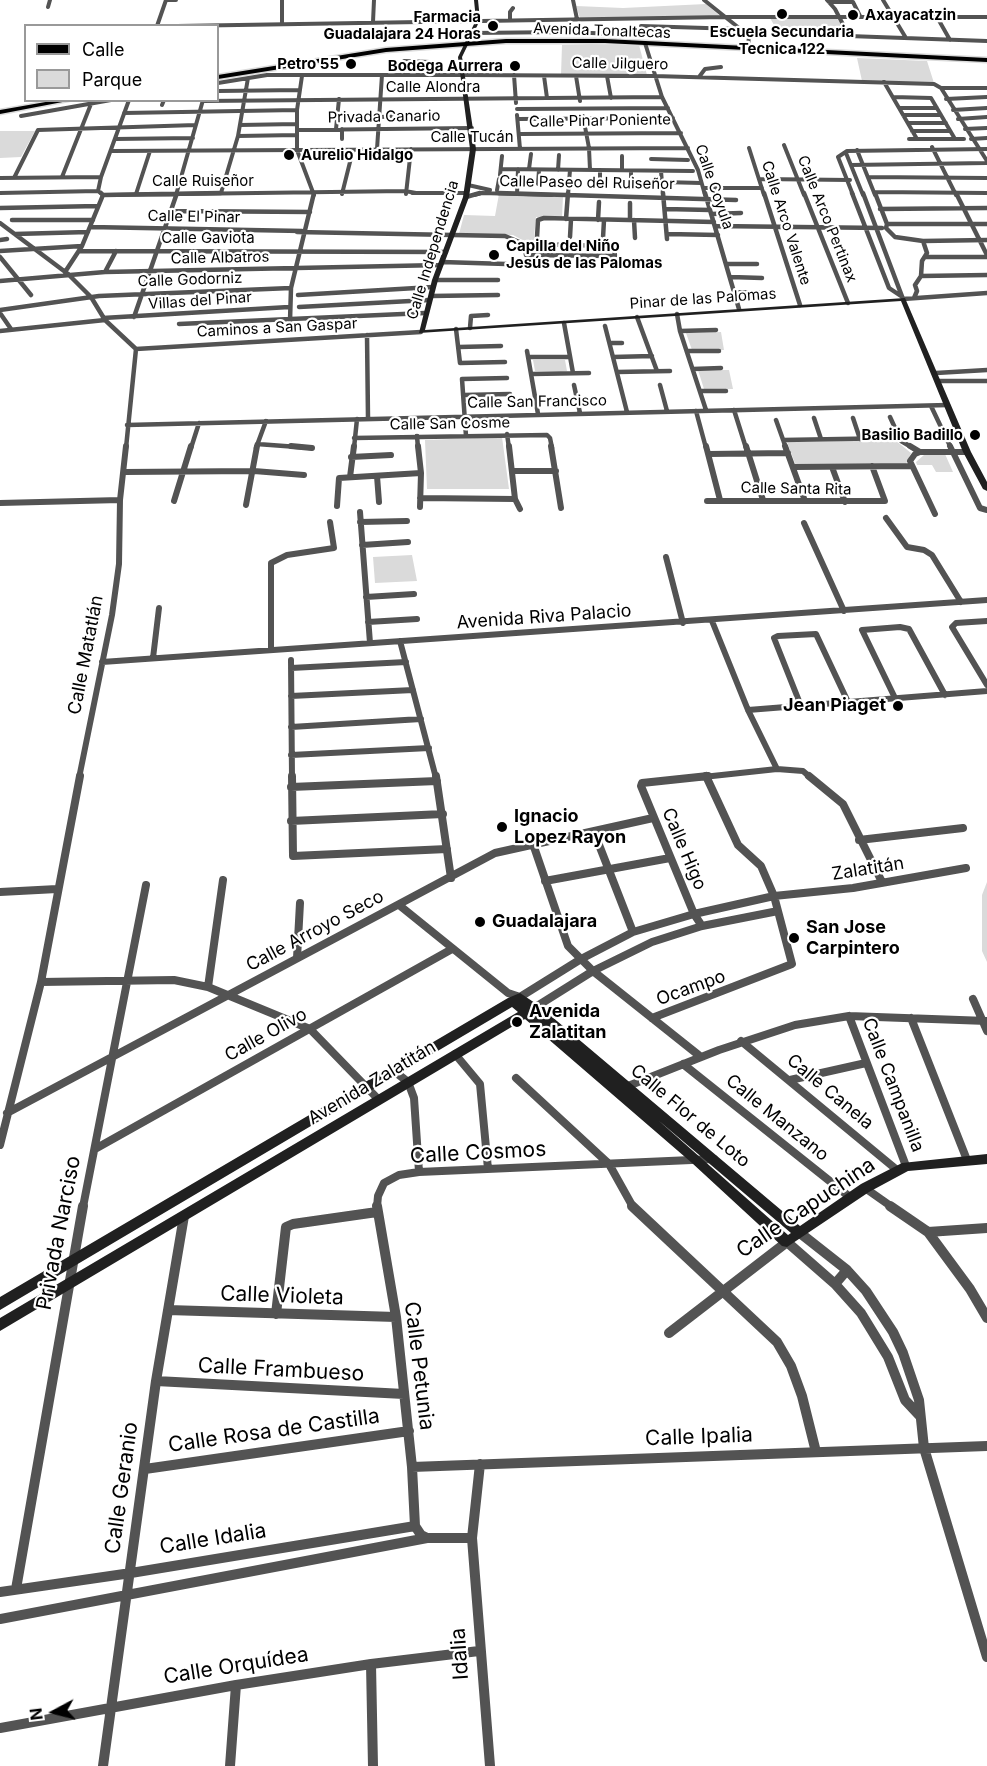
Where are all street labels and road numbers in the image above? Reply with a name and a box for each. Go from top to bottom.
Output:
street label: Avenida Tonaltecas [533,20,671,42]
street label: Calle Jilguero [572,54,668,74]
street label: Calle Alondra [386,78,480,96]
street label: Privada Canario [327,107,441,127]
street label: Calle Pinar Poniente [529,111,671,131]
street label: Calle Tucán [430,128,514,146]
street label: Calle Coyula [691,142,737,232]
street label: Calle Arco Pertinax [793,153,861,285]
street label: Calle Arco Valente [757,158,815,288]
street label: Calle Ruiseñor [152,172,254,190]
street label: Calle Paseo del Ruiseñor [499,172,675,194]
street label: Calle Independencia [403,178,463,322]
street label: Calle El Pinar [148,207,240,227]
street label: Calle Gaviota [161,229,255,247]
street label: Calle Albatros [171,248,269,268]
street label: Calle Godorniz [137,269,243,291]
street label: Pinar de las Palomas [629,285,777,313]
street label: Villas del Pinar [148,288,252,314]
street label: Caminos a San Gaspar [196,315,358,341]
street label: Calle San Francisco [467,392,607,412]
street label: Calle San Cosme [390,414,510,434]
street label: Calle Santa Rita [740,479,852,499]
street label: Calle Matatlán [64,594,108,716]
street label: Avenida Riva Palacio [456,600,632,634]
street label: Calle Higo [657,805,711,893]
street label: Zalatitán [830,853,906,885]
street label: Calle Arroyo Seco [243,886,387,976]
street label: Ocampo [654,966,728,1010]
street label: Calle Olivo [221,1004,311,1066]
street label: Calle Campanilla [858,1015,928,1155]
street label: Avenida Zalatitán [304,1036,440,1130]
street label: Calle Canela [782,1050,878,1134]
street label: Calle Flor de Loto [626,1060,754,1172]
street label: Calle Manzano [721,1070,833,1166]
street label: Calle Cosmos [409,1137,547,1169]
street label: Calle Capuchina [732,1152,880,1264]
street label: Privada Narciso [32,1154,86,1312]
street label: Calle Violeta [220,1281,344,1311]
street label: Calle Petunia [399,1300,439,1432]
street label: Calle Frambueso [197,1353,365,1387]
street label: Calle Rosa de Castilla [167,1404,381,1458]
street label: Calle Geranio [100,1420,144,1556]
street label: Calle Ipalia [645,1423,753,1451]
street label: Calle Idalia [158,1518,268,1560]
street label: Idalia [446,1627,474,1681]
street label: Calle Orquídea [162,1642,310,1690]

